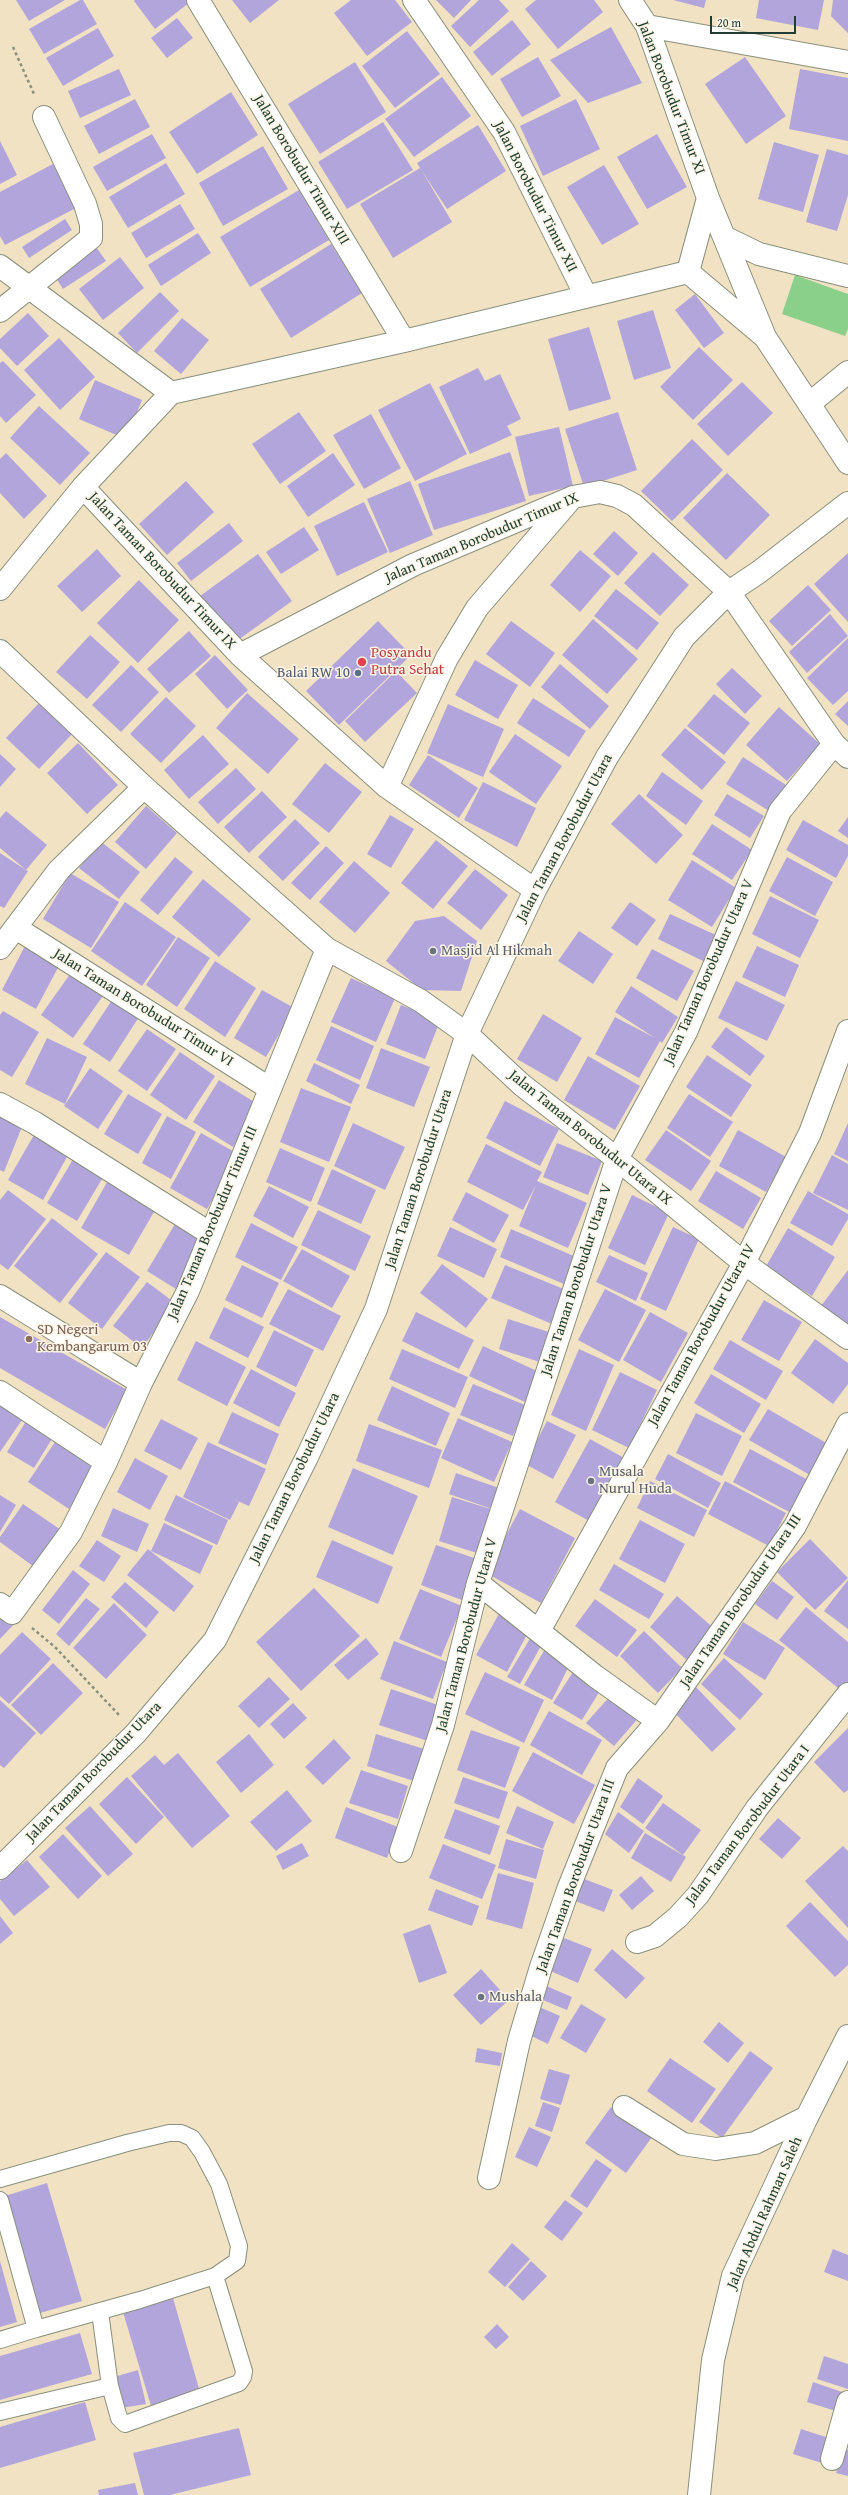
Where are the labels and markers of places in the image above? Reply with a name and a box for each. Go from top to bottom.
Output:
place label: Posyandu Putra Sehat [371,644,444,679]
marker: Posyandu Putra Sehat [356,656,368,668]
place label: Balai RW 10 [277,664,350,682]
marker: Balai RW 10 [353,668,363,678]
place label: Masjid Al Hikmah [441,942,552,960]
marker: Masjid Al Hikmah [428,946,438,956]
place label: SD Negeri Kembangarum 03 [37,1321,147,1356]
marker: SD Negeri Kembangarum 03 [24,1334,34,1344]
place label: Musala Nurul Huda [599,1463,672,1498]
marker: Musala Nurul Huda [586,1476,596,1486]
place label: Mushala [489,1988,542,2006]
marker: Mushala [476,1992,486,2002]

